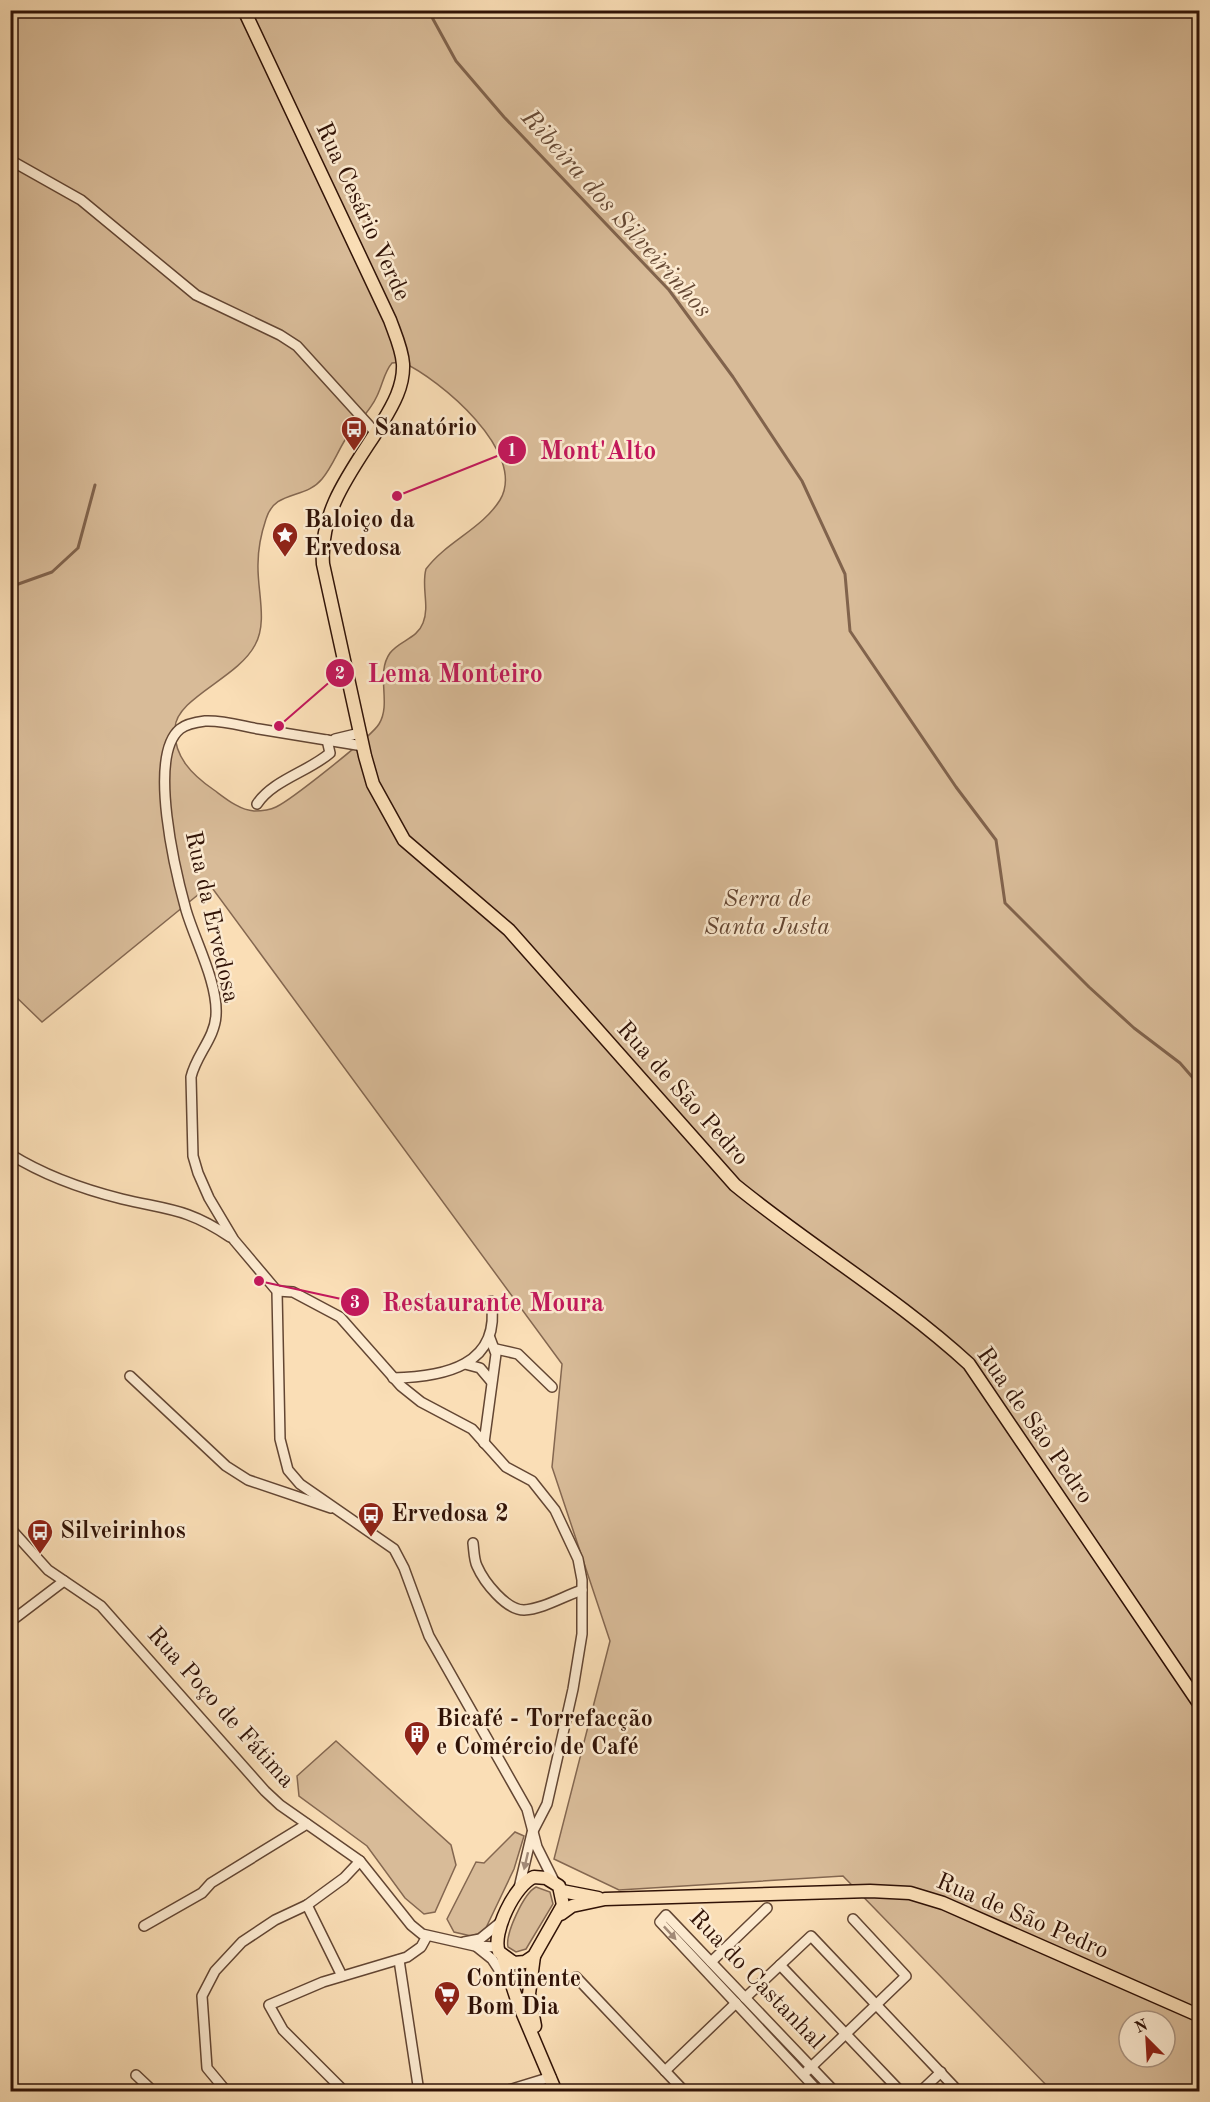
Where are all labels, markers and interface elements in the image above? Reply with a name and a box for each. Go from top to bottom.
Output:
water label: Ribeira dos Silveirinhos [515,104,716,323]
street label: Rua Cesário Verde [310,119,414,305]
bus stop icon: Sanatório [339,414,369,452]
place label: Sanatório [374,417,477,441]
callout: Mont'Alto [497,428,668,472]
text: Mont'Alto [540,439,656,465]
text: 1 [507,442,517,460]
place label: Baloiço da Ervedosa [304,509,415,561]
place icon: Baloiço da Ervedosa [270,520,300,558]
callout: Lema Monteiro [325,651,554,695]
text: Lema Monteiro [367,662,543,688]
text: 2 [335,665,345,683]
street label: Rua da Ervedosa [180,829,242,1005]
park label: Serra de Santa Justa [704,888,830,940]
street label: Rua de São Pedro [611,1017,753,1171]
callout: Restaurante Moura [340,1280,616,1324]
text: Restaurante Moura [382,1291,604,1317]
text: 3 [350,1294,360,1312]
street label: Rua de São Pedro [971,1344,1097,1508]
bus stop icon: Ervedosa 2 [356,1500,386,1538]
place label: Ervedosa 2 [391,1503,509,1527]
bus stop icon: Silveirinhos [25,1517,55,1555]
place label: Silveirinhos [60,1520,186,1544]
street label: Rua Poço de Fátima [142,1623,298,1793]
place label: Bicafé - Torrefacção e Comércio de Café [436,1708,653,1760]
building icon: Bicafé - Torrefacção e Comércio de Café [402,1719,432,1757]
one-way arrow [520,1851,530,1870]
street label: Rua de São Pedro [932,1870,1112,1964]
street label: Rua do Castanhal [684,1906,828,2054]
one-way arrow [662,1925,676,1939]
place label: Continente Bom Dia [466,1968,581,2020]
supermarket icon: Continente Bom Dia [432,1979,462,2017]
north arrow [1117,2009,1177,2069]
text: N [1133,2017,1151,2037]

